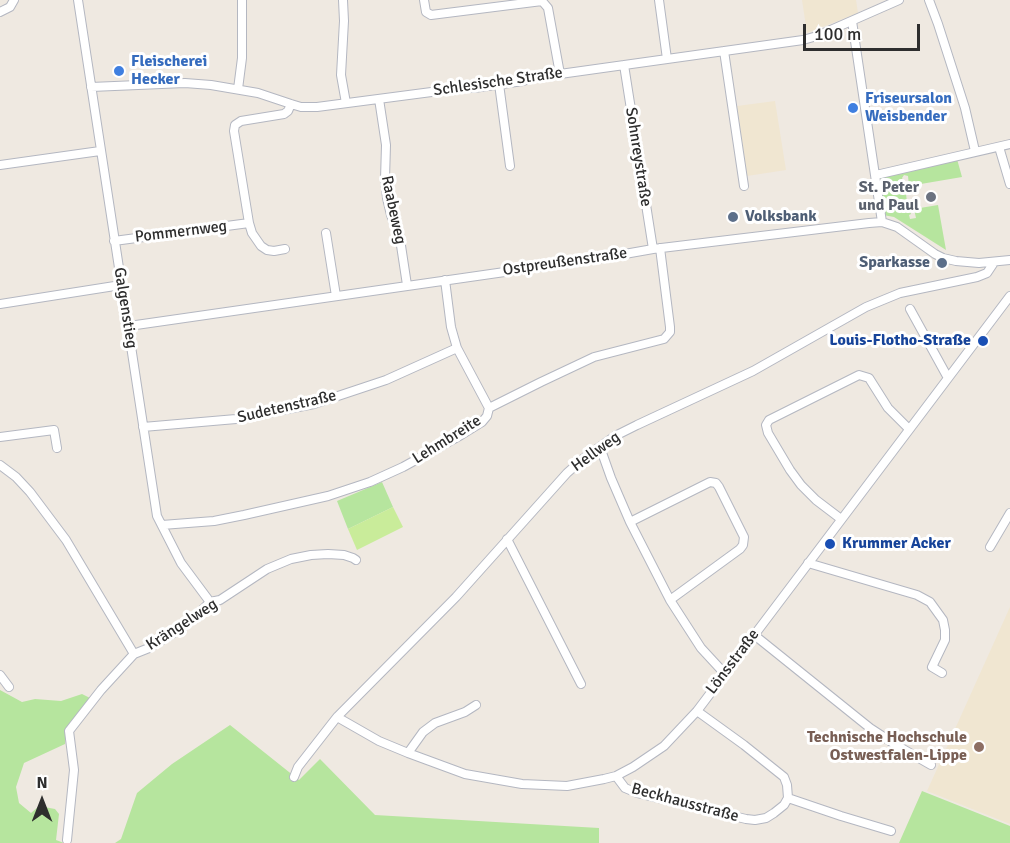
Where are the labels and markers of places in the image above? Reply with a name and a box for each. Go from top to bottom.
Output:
place label: Fleischerei Hecker [131,52,207,90]
marker: Fleischerei Hecker [112,64,126,78]
place label: Friseursalon Weisbender [865,89,952,127]
marker: Friseursalon Weisbender [846,101,860,115]
place label: St. Peter und Paul [858,178,919,216]
marker: St. Peter und Paul [924,190,938,204]
place label: Volksbank [745,207,817,227]
marker: Volksbank [726,210,740,224]
place label: Sparkasse [859,253,930,273]
marker: Sparkasse [935,256,949,270]
place label: Louis-Flotho-Straße [829,331,971,351]
marker: Louis-Flotho-Straße [976,334,990,348]
place label: Krummer Acker [842,534,951,554]
marker: Krummer Acker [823,537,837,551]
place label: Technische Hochschule Ostwestfalen-Lippe [807,728,967,766]
marker: Technische Hochschule Ostwestfalen-Lippe [972,740,986,754]

